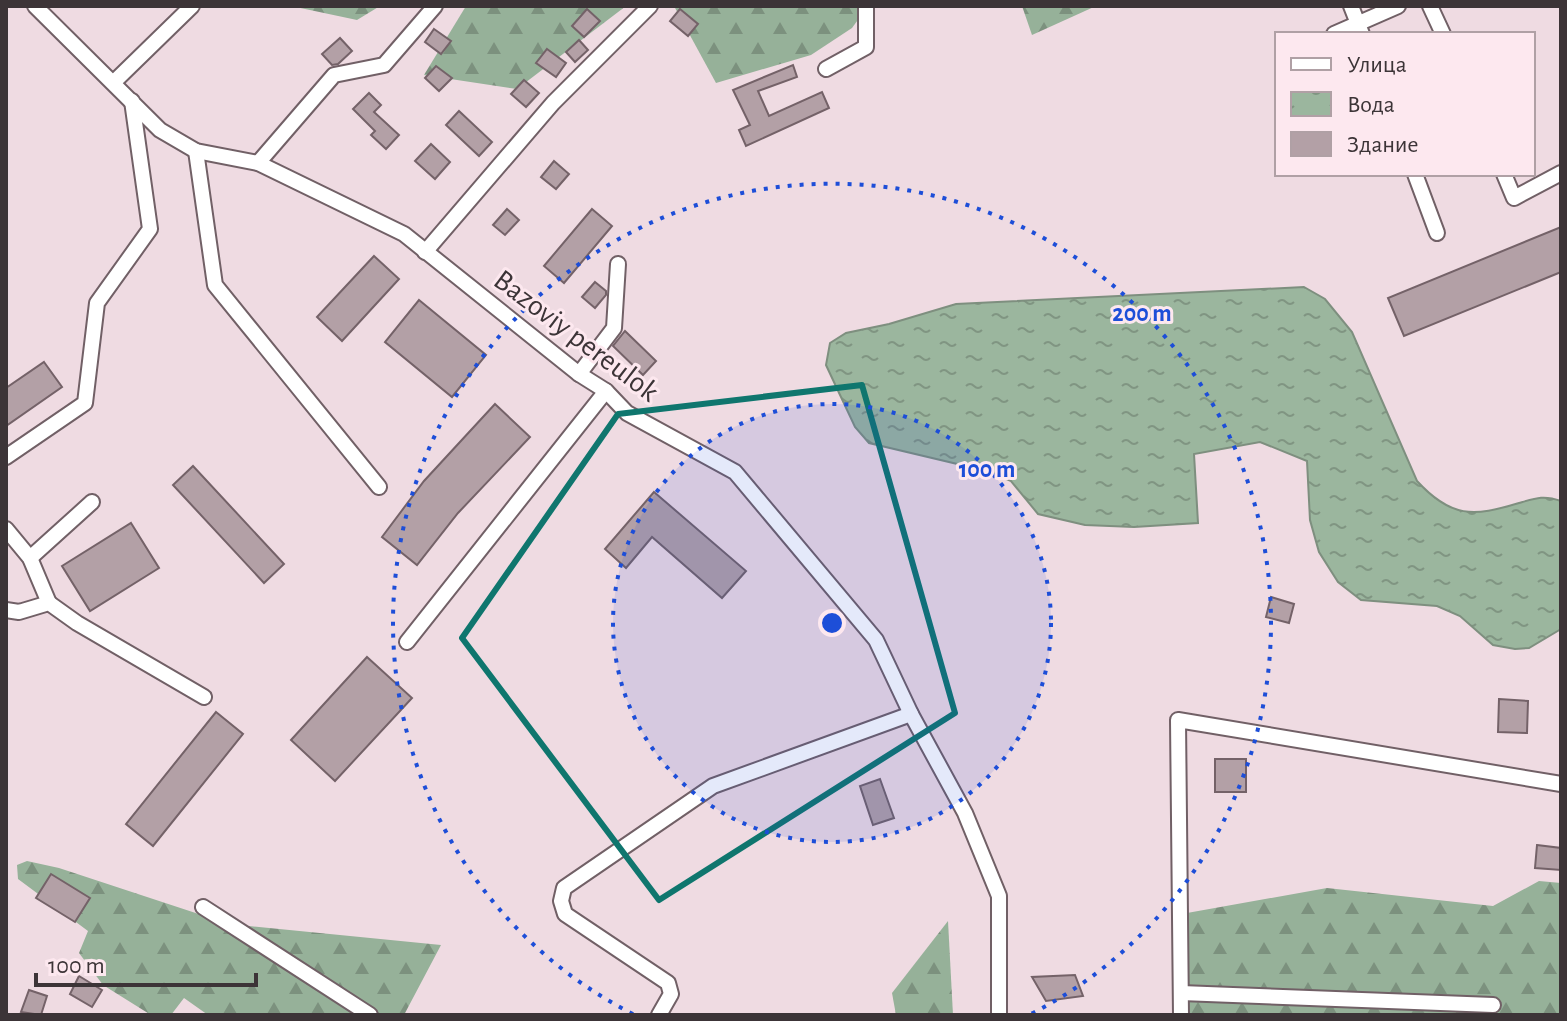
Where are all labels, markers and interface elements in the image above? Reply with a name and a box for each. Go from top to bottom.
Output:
legend [1275,32,1535,176]
text: Улица [1347,53,1407,77]
text: Вода [1347,93,1395,117]
text: Здание [1347,133,1418,157]
street label: Bazoviy pereulok [488,265,664,408]
text: 200 m [1112,302,1172,326]
text: 100 m [959,458,1015,482]
centre of rings [818,609,846,637]
scale bar [36,937,256,987]
text: 100 m [48,954,105,978]

